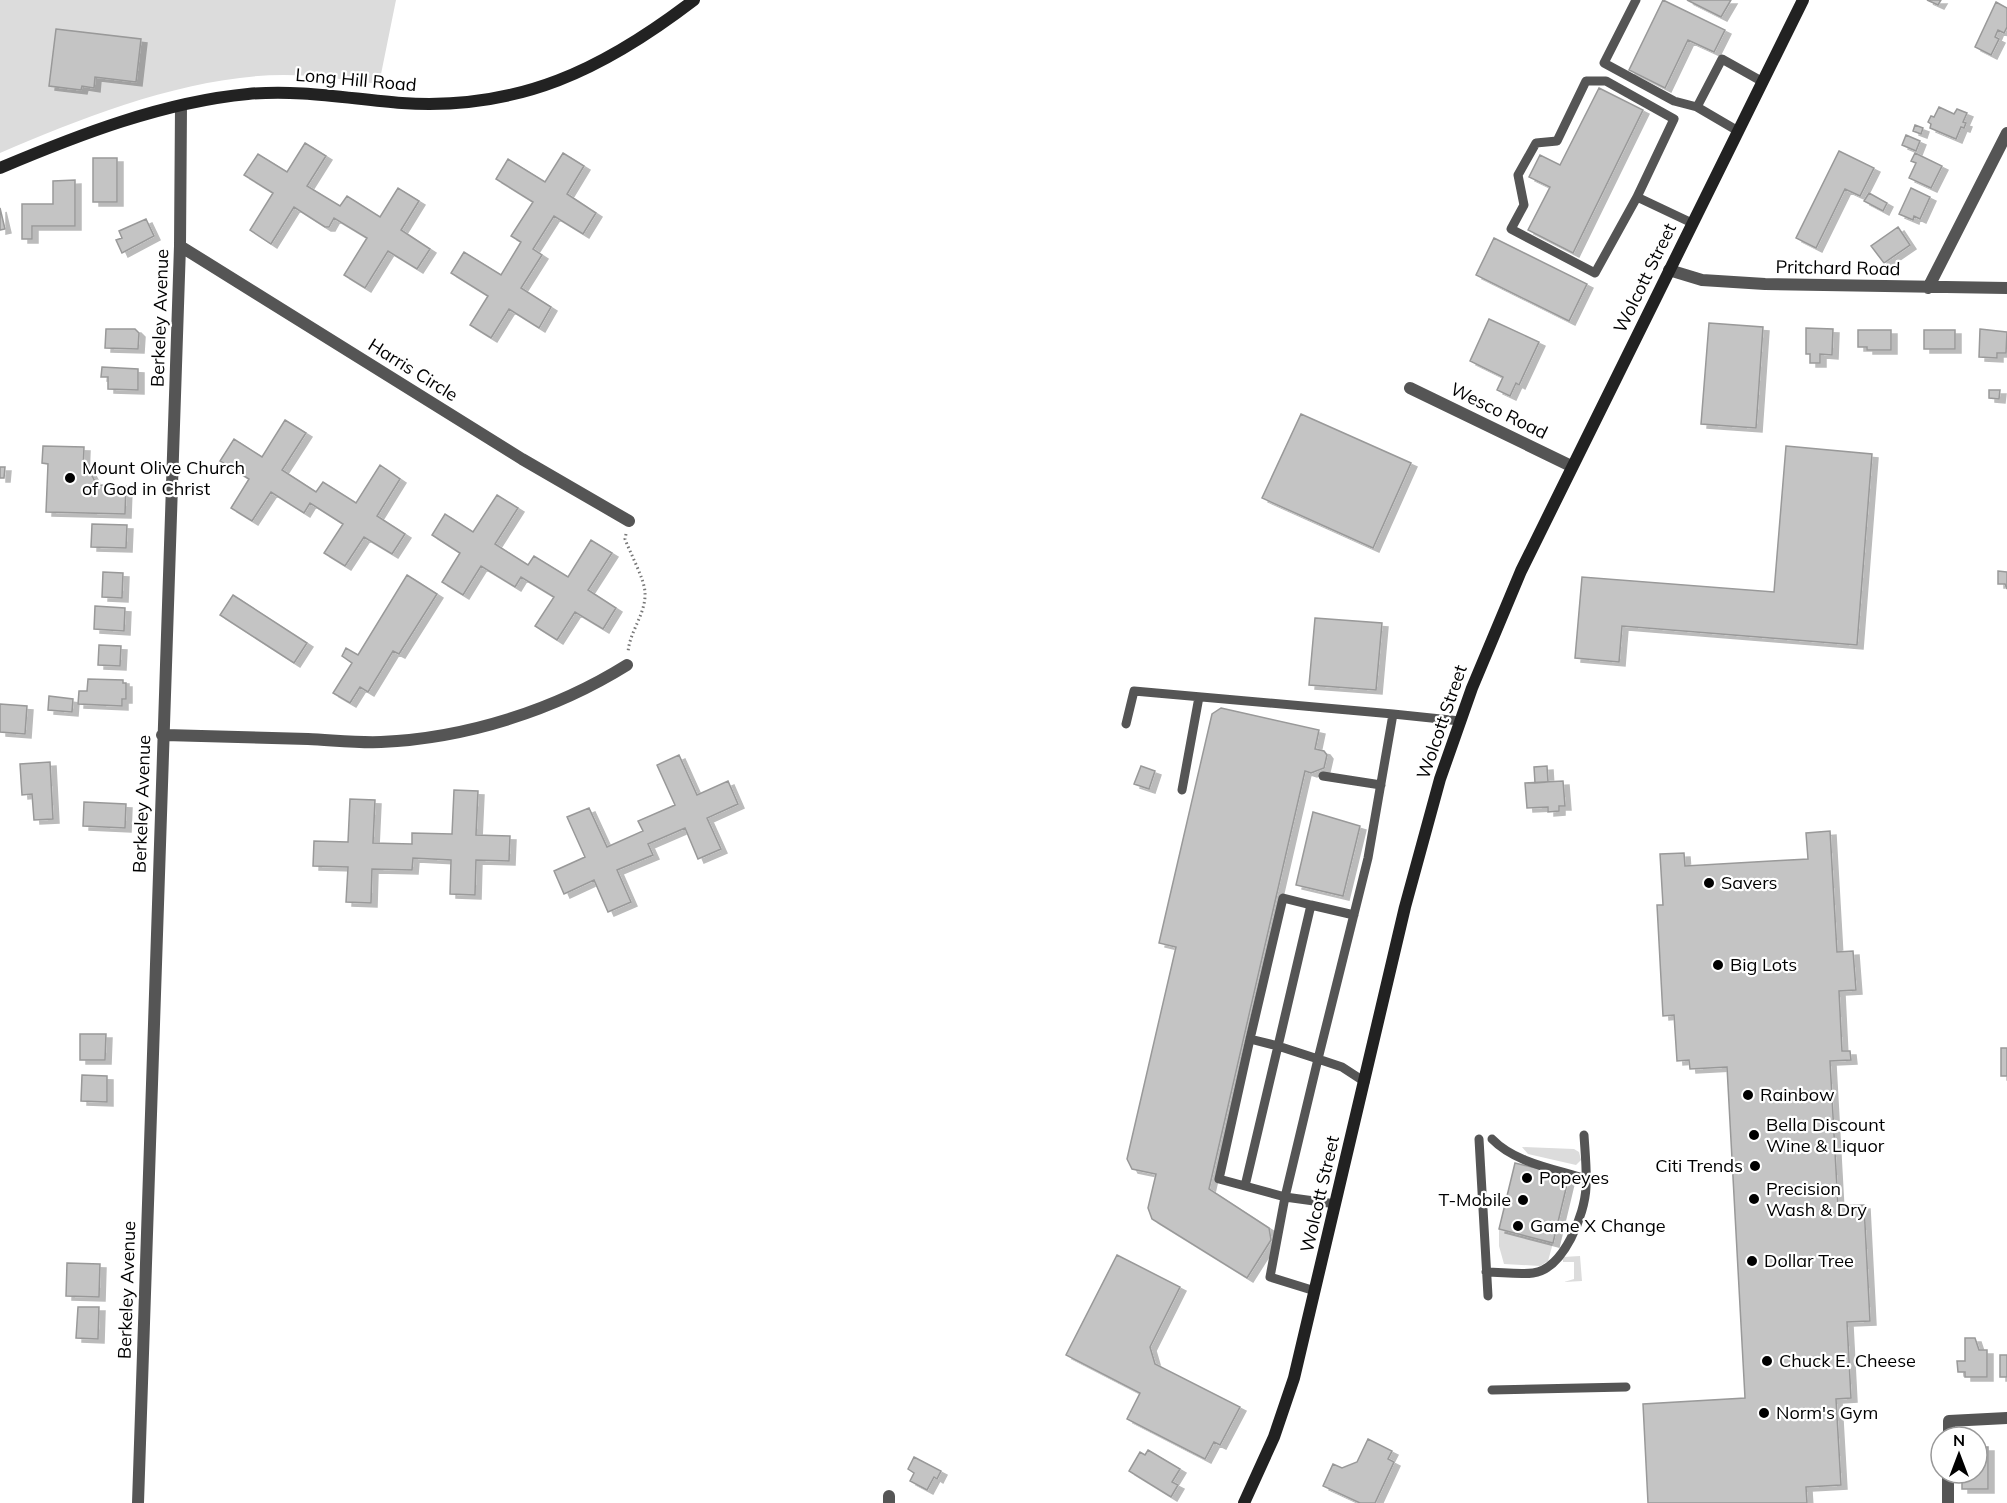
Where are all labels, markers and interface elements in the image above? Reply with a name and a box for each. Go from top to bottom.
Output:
street label: Long Hill Road [294,63,418,96]
street label: Wolcott Street [1608,219,1681,336]
street label: Berkeley Avenue [146,248,173,388]
street label: Pritchard Road [1775,255,1901,280]
street label: Harris Circle [364,333,462,406]
street label: Wesco Road [1447,377,1552,444]
place label: Mount Olive Church of God in Christ [82,456,245,500]
marker: Mount Olive Church of God in Christ [63,471,77,485]
street label: Wolcott Street [1411,662,1472,782]
street label: Berkeley Avenue [128,734,155,874]
place label: Savers [1721,871,1778,894]
marker: Savers [1702,876,1716,890]
place label: Big Lots [1730,953,1797,976]
marker: Big Lots [1711,958,1725,972]
place label: Rainbow [1760,1083,1835,1106]
marker: Rainbow [1741,1088,1755,1102]
place label: Bella Discount Wine & Liquor [1766,1113,1885,1157]
marker: Bella Discount Wine & Liquor [1747,1128,1761,1142]
street label: Wolcott Street [1295,1133,1344,1255]
place label: Citi Trends [1655,1154,1743,1177]
marker: Citi Trends [1748,1159,1762,1173]
place label: Popeyes [1539,1166,1609,1189]
marker: Popeyes [1520,1171,1534,1185]
place label: Precision Wash & Dry [1766,1177,1867,1221]
place label: T-Mobile [1438,1188,1511,1211]
marker: Precision Wash & Dry [1747,1192,1761,1206]
marker: T-Mobile [1516,1193,1530,1207]
place label: Game X Change [1530,1214,1666,1237]
marker: Game X Change [1511,1219,1525,1233]
street label: Berkeley Avenue [113,1220,140,1360]
place label: Dollar Tree [1764,1249,1854,1272]
marker: Dollar Tree [1745,1254,1759,1268]
place label: Chuck E. Cheese [1779,1349,1916,1372]
marker: Chuck E. Cheese [1760,1354,1774,1368]
place label: Norm's Gym [1776,1401,1878,1424]
marker: Norm's Gym [1757,1406,1771,1420]
north arrow [1929,1425,1989,1485]
text: N [1953,1430,1965,1450]

